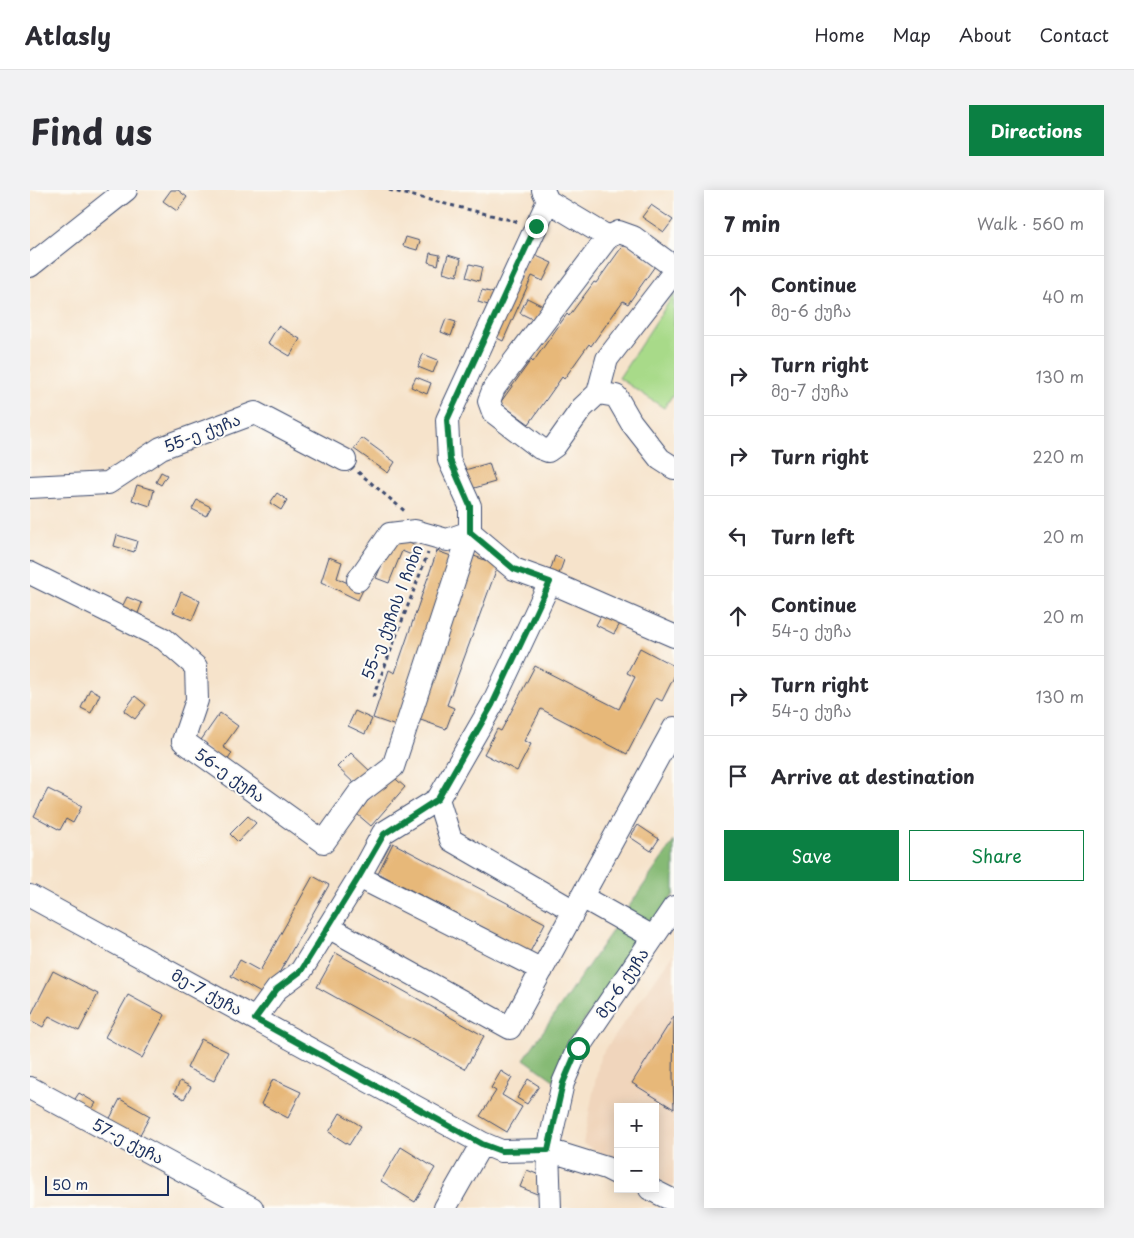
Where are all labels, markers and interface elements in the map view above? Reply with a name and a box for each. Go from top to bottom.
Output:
text: Atlasly [25,17,111,53]
text: Home [814,21,864,48]
text: Map [892,21,931,48]
text: About [959,21,1011,48]
text: Contact [1039,21,1109,48]
text: Find us [30,104,152,157]
button: Directions [969,105,1104,156]
text: 7 min [724,207,780,239]
text: Walk · 560 m [977,211,1084,235]
route end [525,215,548,238]
text: Continue [771,270,857,298]
icon: ahead [724,282,752,310]
text: 40 m [1042,284,1084,308]
text: მე-6 ქუჩა [771,298,851,322]
text: Turn right [771,350,869,378]
icon: right [724,362,752,390]
text: 130 m [1036,364,1084,388]
text: მე-7 ქუჩა [771,378,849,402]
street label: 55-ე ქუჩა [160,406,243,458]
icon: right [724,442,752,470]
text: Turn right [771,442,869,470]
text: 220 m [1033,444,1084,468]
icon: left [724,522,752,550]
text: Turn left [771,522,855,550]
text: 20 m [1043,524,1084,548]
street label: 55-ე ქუჩის I ჩიხი [354,541,428,683]
text: Continue [771,590,857,618]
icon: ahead [724,602,752,630]
text: 20 m [1043,604,1084,628]
text: 54-ე ქუჩა [771,618,852,642]
text: Turn right [771,670,869,698]
icon: right [724,682,752,710]
text: 130 m [1036,684,1084,708]
text: 54-ე ქუჩა [771,698,852,722]
street label: 56-ე ქუჩა [190,741,271,807]
icon: arrive [724,762,752,790]
text: Arrive at destination [771,762,975,790]
button: Save [724,830,899,881]
button: Share [909,830,1084,881]
street label: მე-6 ქუჩა [589,942,654,1022]
street label: მე-7 ქუჩა [168,962,247,1020]
route start [567,1037,590,1060]
map controls [614,1103,659,1193]
button: + [614,1103,659,1148]
street label: 57-ე ქუჩა [88,1111,169,1169]
button: − [614,1148,659,1193]
scale bar [45,1173,169,1196]
text: 50 m [52,1174,88,1195]

